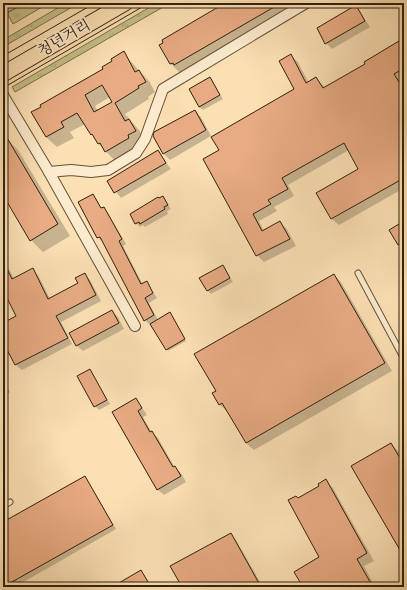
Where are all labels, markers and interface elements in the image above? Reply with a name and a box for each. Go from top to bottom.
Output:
street label: 청년거리 [34,16,94,60]

